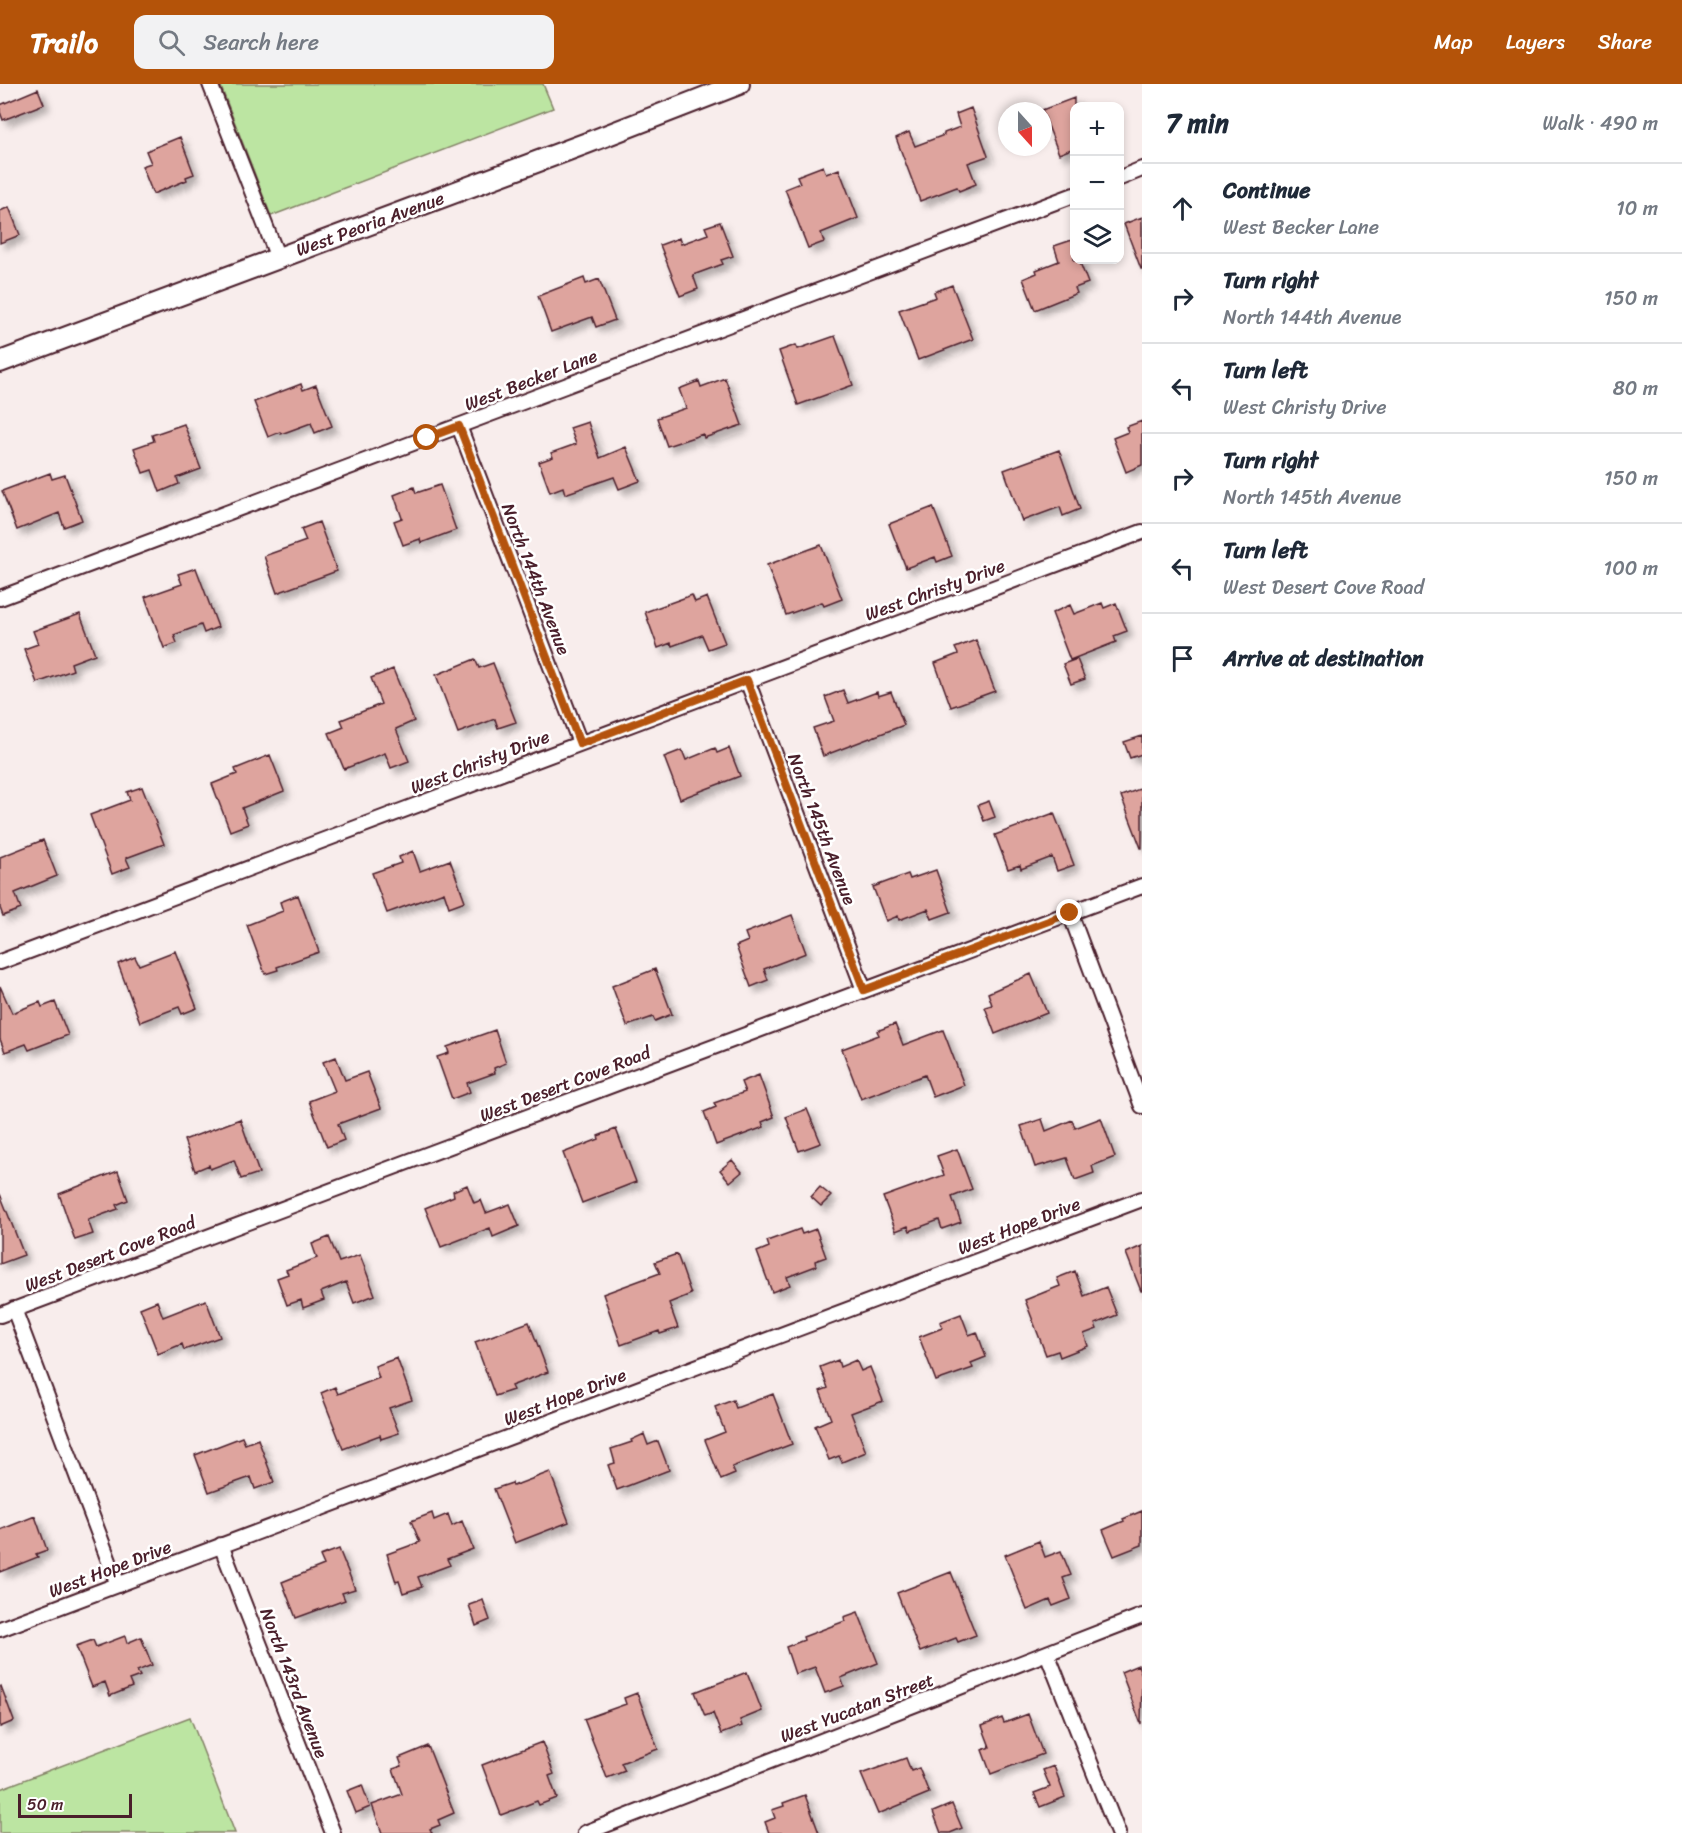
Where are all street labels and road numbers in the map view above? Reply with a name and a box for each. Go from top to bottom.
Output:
street label: West Peoria Avenue [291,182,449,266]
street label: West Becker Lane [460,340,602,420]
street label: North 144th Avenue [492,498,580,660]
street label: West Christy Drive [860,550,1010,630]
street label: West Christy Drive [406,721,554,803]
street label: North 145th Avenue [778,748,866,910]
street label: West Desert Cove Road [475,1036,657,1131]
street label: West Hope Drive [953,1188,1085,1264]
street label: West Desert Cove Road [20,1206,202,1301]
street label: West Hope Drive [499,1359,631,1435]
street label: West Hope Drive [44,1531,176,1607]
street label: North 143rd Avenue [251,1603,338,1763]
street label: West Yucatan Street [775,1664,939,1752]

